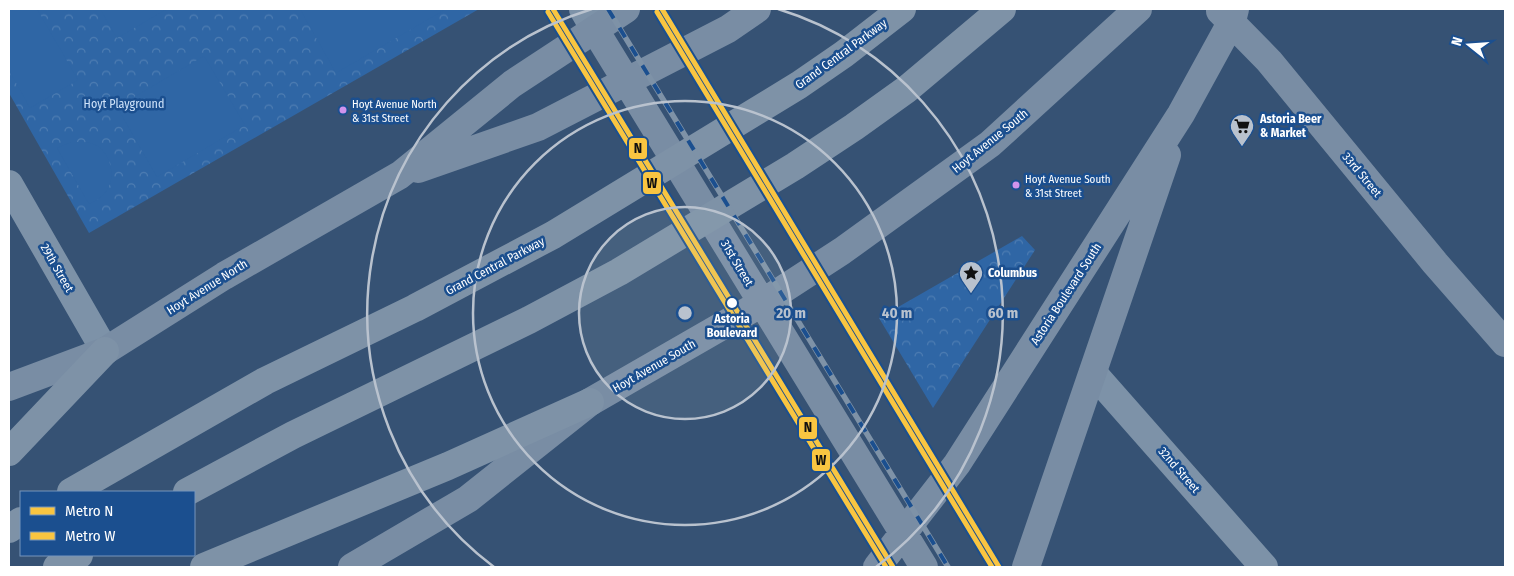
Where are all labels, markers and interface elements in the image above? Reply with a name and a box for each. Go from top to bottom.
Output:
street label: Grand Central Parkway [792,16,890,92]
north arrow [1444,20,1494,70]
text: N [1448,35,1466,48]
park label: Hoyt Playground [84,97,164,111]
place label: Hoyt Avenue North & 31st Street [352,98,437,125]
marker: Hoyt Avenue North & 31st Street [338,105,348,115]
street label: Hoyt Avenue South [949,106,1031,176]
place label: Astoria Beer & Market [1259,112,1322,140]
supermarket icon: Astoria Beer & Market [1229,113,1255,147]
line badge: N [628,137,648,160]
text: N [634,140,642,157]
street label: 33rd Street [1339,150,1385,200]
line badge: W [642,171,662,195]
place label: Hoyt Avenue South & 31st Street [1025,173,1111,200]
text: W [647,175,658,192]
marker: Hoyt Avenue South & 31st Street [1011,180,1021,190]
street label: Grand Central Parkway [443,234,547,298]
street label: 31st Street [718,237,756,289]
street label: Astoria Boulevard South [1028,240,1104,348]
street label: 29th Street [38,241,77,295]
street label: Hoyt Avenue North [164,257,250,317]
place icon: Columbus [958,260,984,294]
place label: Columbus [988,266,1038,280]
marker: Astoria Boulevard [725,296,739,310]
centre of rings [676,304,694,322]
text: 20 m [775,304,806,322]
text: 40 m [882,304,912,322]
text: 60 m [988,304,1018,322]
place label: Astoria Boulevard [707,312,757,340]
street label: Hoyt Avenue South [610,337,698,395]
line badge: N [798,416,818,440]
text: N [804,419,812,436]
street label: 32nd Street [1155,444,1203,496]
line badge: W [811,448,831,472]
text: W [816,452,827,469]
legend [20,491,195,556]
text: Metro N [65,502,113,520]
text: Metro W [65,527,115,545]

